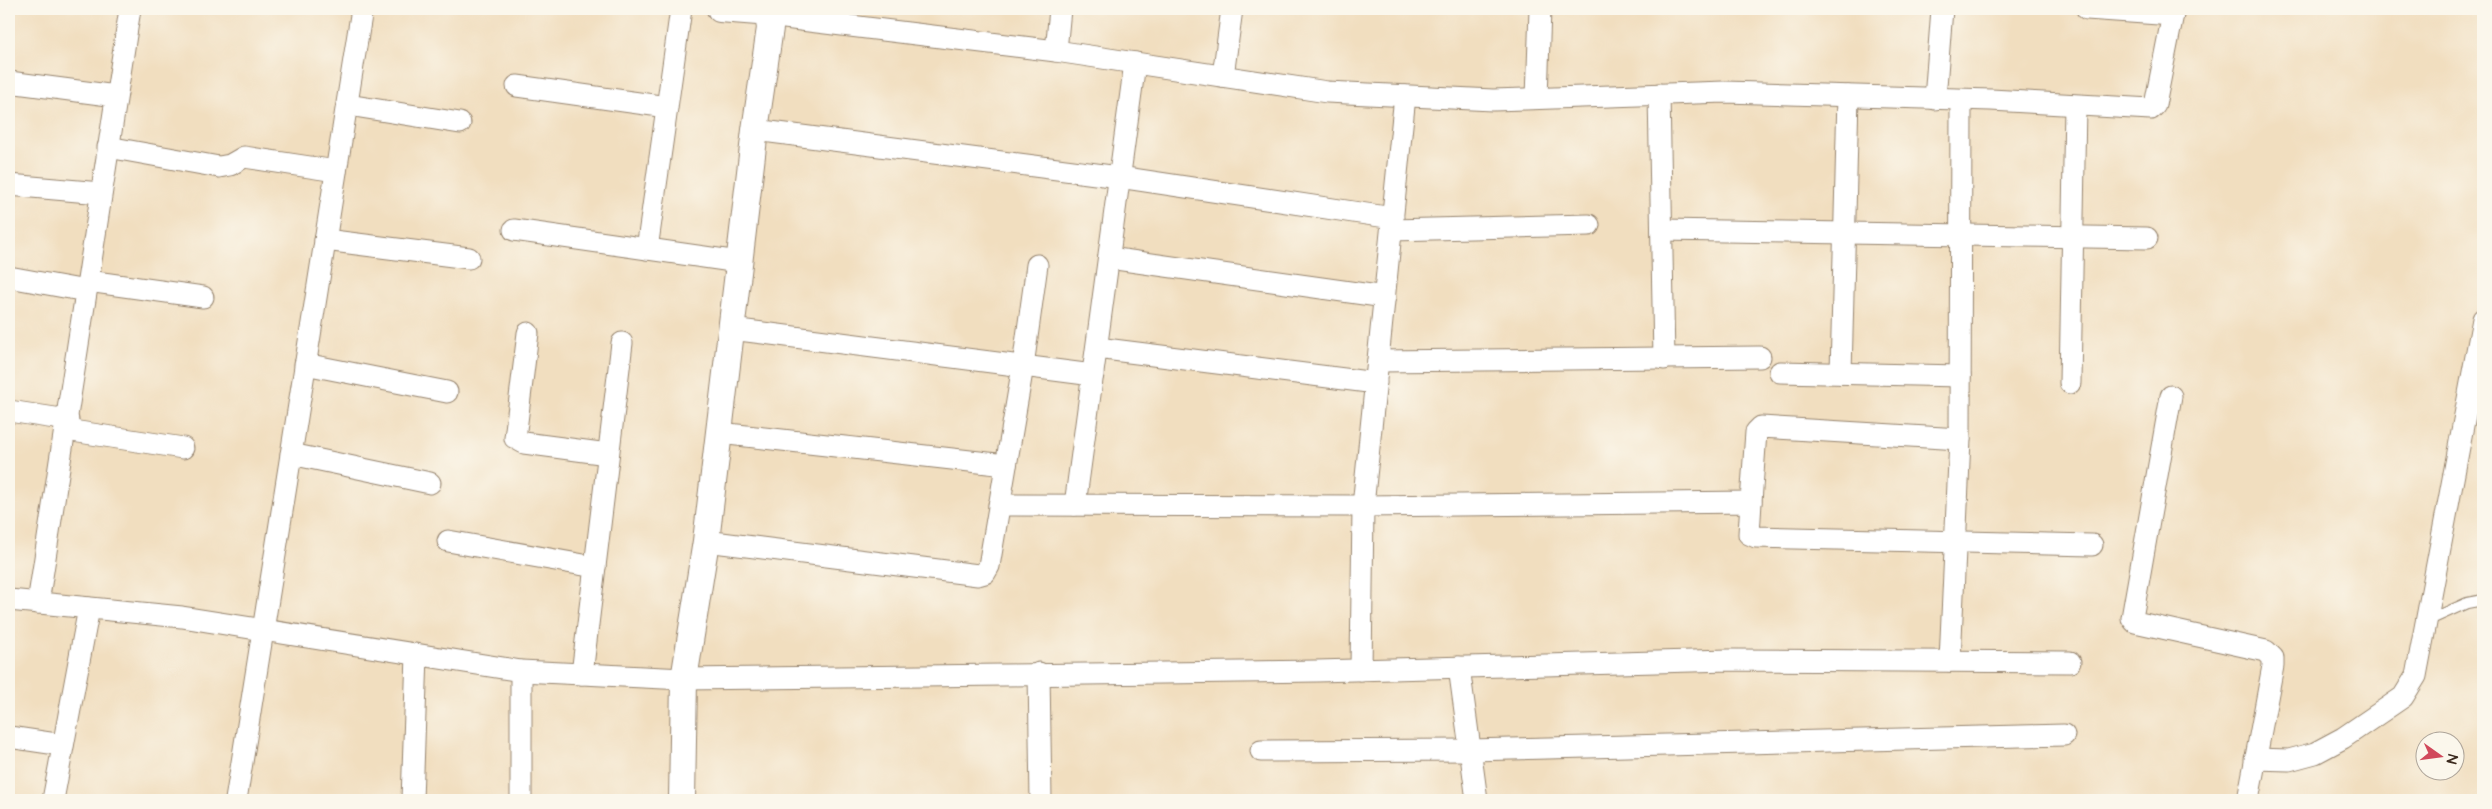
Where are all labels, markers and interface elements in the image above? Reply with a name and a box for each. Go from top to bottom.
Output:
north arrow [2414,732,2464,782]
text: N [2441,752,2462,766]

